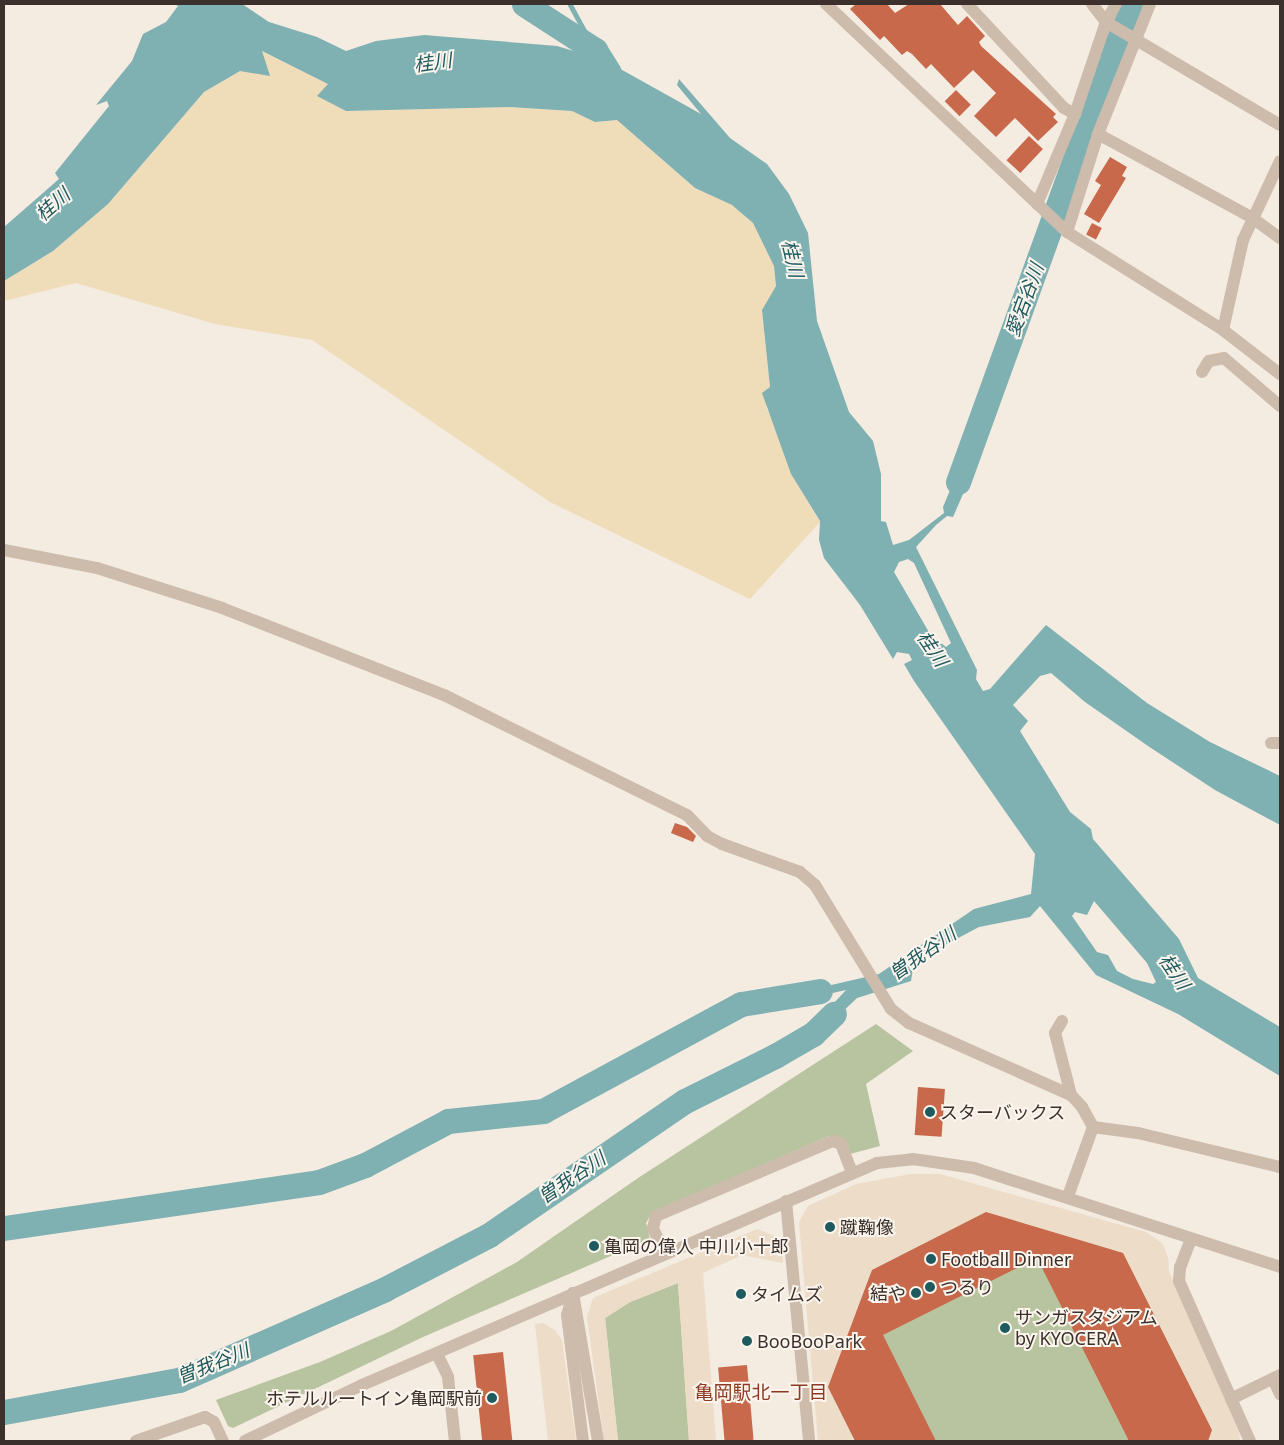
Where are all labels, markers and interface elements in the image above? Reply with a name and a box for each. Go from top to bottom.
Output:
water label: 桂川 [413,49,453,77]
water label: 桂川 [31,184,75,226]
water label: 桂川 [777,238,807,280]
water label: 愛宕谷川 [1001,260,1049,340]
water label: 桂川 [912,627,952,671]
water label: 曽我谷川 [885,923,961,985]
water label: 桂川 [1154,950,1194,994]
place label: スターバックス [940,1101,1066,1123]
marker: スターバックス [924,1106,936,1118]
water label: 曽我谷川 [534,1147,610,1209]
place label: 蹴鞠像 [840,1216,894,1238]
marker: 蹴鞠像 [824,1221,836,1233]
place label: 亀岡の偉人 中川小十郎 [604,1235,789,1257]
marker: 亀岡の偉人 中川小十郎 [588,1240,600,1252]
place label: Football Dinner [941,1248,1071,1270]
marker: Football Dinner [925,1253,937,1265]
place label: つるり [940,1276,994,1298]
marker: つるり [924,1281,936,1293]
place label: 結や [870,1282,906,1304]
place label: タイムズ [751,1283,823,1305]
marker: 結や [910,1287,922,1299]
marker: タイムズ [735,1288,747,1300]
place label: サンガスタジアム by KYOCERA [1015,1307,1159,1350]
marker: サンガスタジアム by KYOCERA [999,1322,1011,1334]
place label: BooBooPark [757,1330,862,1352]
marker: BooBooPark [741,1335,753,1347]
water label: 曽我谷川 [173,1339,253,1389]
district label: 亀岡駅北一丁目 [695,1382,827,1404]
place label: ホテルルートイン亀岡駅前 [266,1387,482,1409]
marker: ホテルルートイン亀岡駅前 [486,1392,498,1404]

